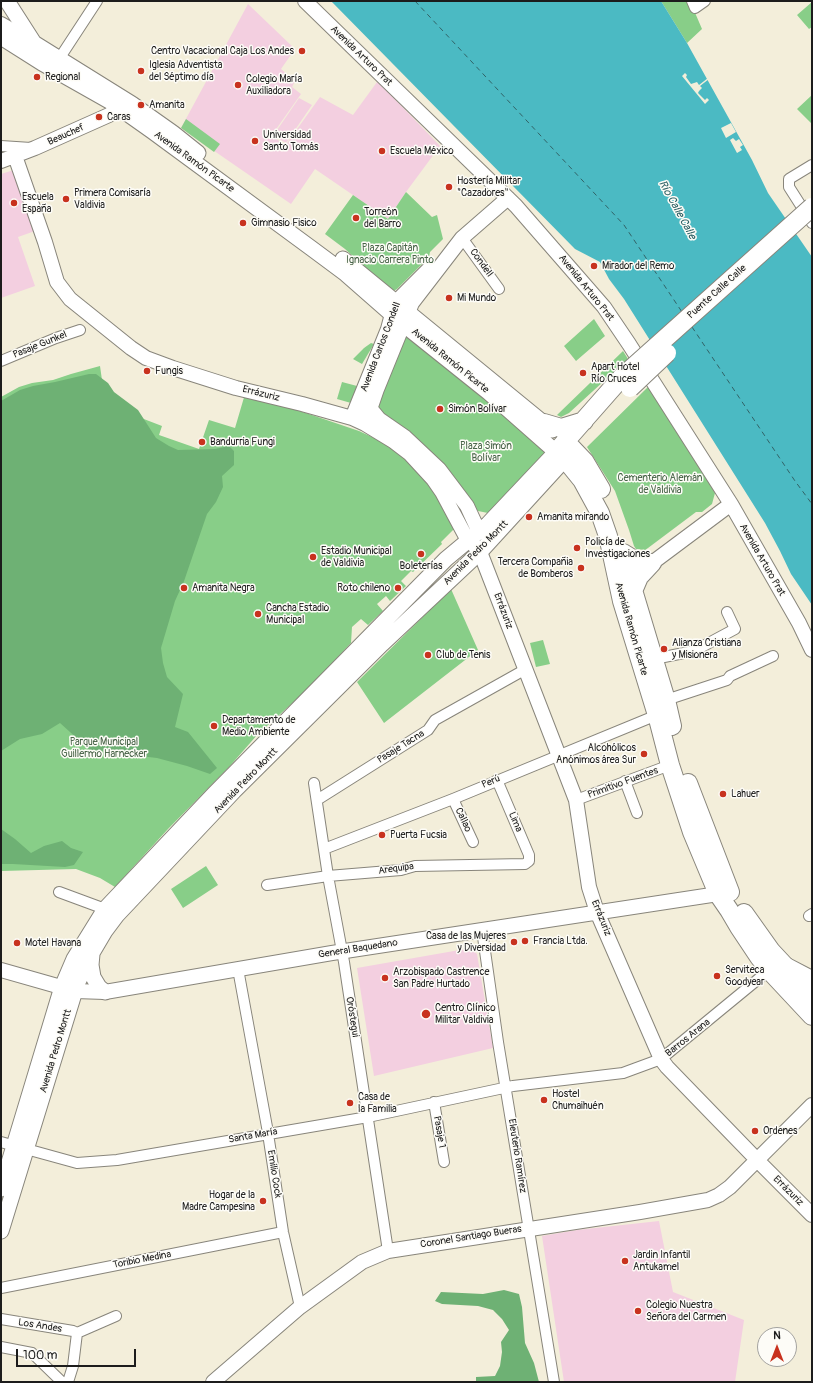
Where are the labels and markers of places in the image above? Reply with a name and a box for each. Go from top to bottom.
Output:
place label: Centro Vacacional Caja Los Andes [151,45,294,57]
marker: Centro Vacacional Caja Los Andes [297,46,307,56]
place label: Iglesia Adventista del Séptimo día [149,59,222,82]
marker: Iglesia Adventista del Séptimo día [136,66,146,76]
place label: Regional [45,71,80,83]
marker: Regional [32,72,42,82]
place label: Colegio María Auxiliadora [246,73,302,96]
marker: Colegio María Auxiliadora [233,80,243,90]
place label: Amanita [149,99,185,111]
marker: Amanita [136,100,146,110]
place label: Caras [107,111,131,123]
marker: Caras [94,112,104,122]
place label: Universidad Santo Tomás [263,129,318,152]
marker: Universidad Santo Tomás [250,136,260,146]
place label: Escuela México [390,145,454,157]
marker: Escuela México [377,146,387,156]
place label: Hostería Militar "Cazadores" [457,175,521,198]
marker: Hostería Militar "Cazadores" [444,182,454,192]
place label: Primera Comisaría Valdivia [74,187,151,210]
place label: Escuela España [22,191,54,214]
marker: Primera Comisaría Valdivia [61,194,71,204]
marker: Escuela España [9,198,19,208]
place label: Torreón del Barro [364,206,401,230]
marker: Torreón del Barro [351,213,361,223]
place label: Gimnasio Fisico [251,217,317,229]
marker: Gimnasio Fisico [238,218,248,228]
place label: Mirador del Remo [602,260,674,272]
marker: Mirador del Remo [589,261,599,271]
place label: Mi Mundo [457,292,496,304]
marker: Mi Mundo [444,293,454,303]
place label: Apart Hotel Río Cruces [591,361,640,384]
place label: Fungis [155,365,183,377]
marker: Fungis [142,366,152,376]
marker: Apart Hotel Río Cruces [578,368,588,378]
place label: Simón Bolívar [448,403,506,415]
marker: Simón Bolívar [435,404,445,414]
place label: Bandurria Fungi [210,436,275,448]
marker: Bandurria Fungi [197,437,207,447]
place label: Amanita mirando [537,511,609,523]
marker: Amanita mirando [524,512,534,522]
place label: Policía de Investigaciones [585,536,650,560]
marker: Policía de Investigaciones [572,543,582,553]
place label: Estadio Municipal de Valdivia [321,545,392,568]
marker: Boleterías [416,549,426,559]
marker: Estadio Municipal de Valdivia [308,552,318,562]
place label: Tercera Compañia de Bomberos [497,556,573,580]
place label: Boleterías [400,560,442,572]
marker: Tercera Compañia de Bomberos [576,563,586,573]
place label: Amanita Negra [192,582,255,594]
place label: Roto chileno [337,582,390,594]
marker: Amanita Negra [179,583,189,593]
marker: Roto chileno [393,583,403,593]
place label: Cancha Estadio Municipal [266,602,329,626]
marker: Cancha Estadio Municipal [253,609,263,619]
place label: Alianza Cristiana y Misionera [672,637,741,660]
marker: Alianza Cristiana y Misionera [659,644,669,654]
place label: Club de Tenis [436,649,490,661]
marker: Club de Tenis [423,650,433,660]
place label: Departamento de Medio Ambiente [222,714,295,738]
marker: Departamento de Medio Ambiente [209,721,219,731]
place label: Alcohólicos Anónimos área Sur [556,742,636,766]
marker: Alcohólicos Anónimos área Sur [639,749,649,759]
place label: Lahuer [731,788,760,800]
marker: Lahuer [718,789,728,799]
place label: Puerta Fucsia [390,829,447,841]
marker: Puerta Fucsia [377,830,387,840]
place label: Casa de las Mujeres y Diversidad [426,930,506,954]
place label: Francia Ltda. [533,935,588,947]
marker: Francia Ltda. [520,936,530,946]
place label: Motel Havana [25,937,81,949]
marker: Casa de las Mujeres y Diversidad [509,937,519,947]
marker: Motel Havana [12,938,22,948]
place label: Serviteca Goodyear [725,964,765,988]
place label: Arzobispado Castrence San Padre Hurtado [393,966,489,990]
marker: Serviteca Goodyear [712,971,722,981]
marker: Arzobispado Castrence San Padre Hurtado [380,973,390,983]
place label: Centro Clínico Militar Valdivia [435,1002,496,1026]
marker: Centro Clínico Militar Valdivia [420,1008,432,1020]
place label: Hostel Chumaihuén [552,1088,604,1112]
place label: Casa de la Familia [358,1091,397,1114]
marker: Hostel Chumaihuén [539,1095,549,1105]
marker: Casa de la Familia [345,1098,355,1108]
place label: Ordenes [763,1125,798,1137]
marker: Ordenes [750,1126,760,1136]
place label: Hogar de la Madre Campesina [182,1189,255,1212]
marker: Hogar de la Madre Campesina [258,1196,268,1206]
place label: Jardin Infantil Antukamel [633,1249,690,1272]
marker: Jardin Infantil Antukamel [620,1256,630,1266]
place label: Colegio Nuestra Señora del Carmen [646,1299,726,1322]
marker: Colegio Nuestra Señora del Carmen [633,1306,643,1316]

